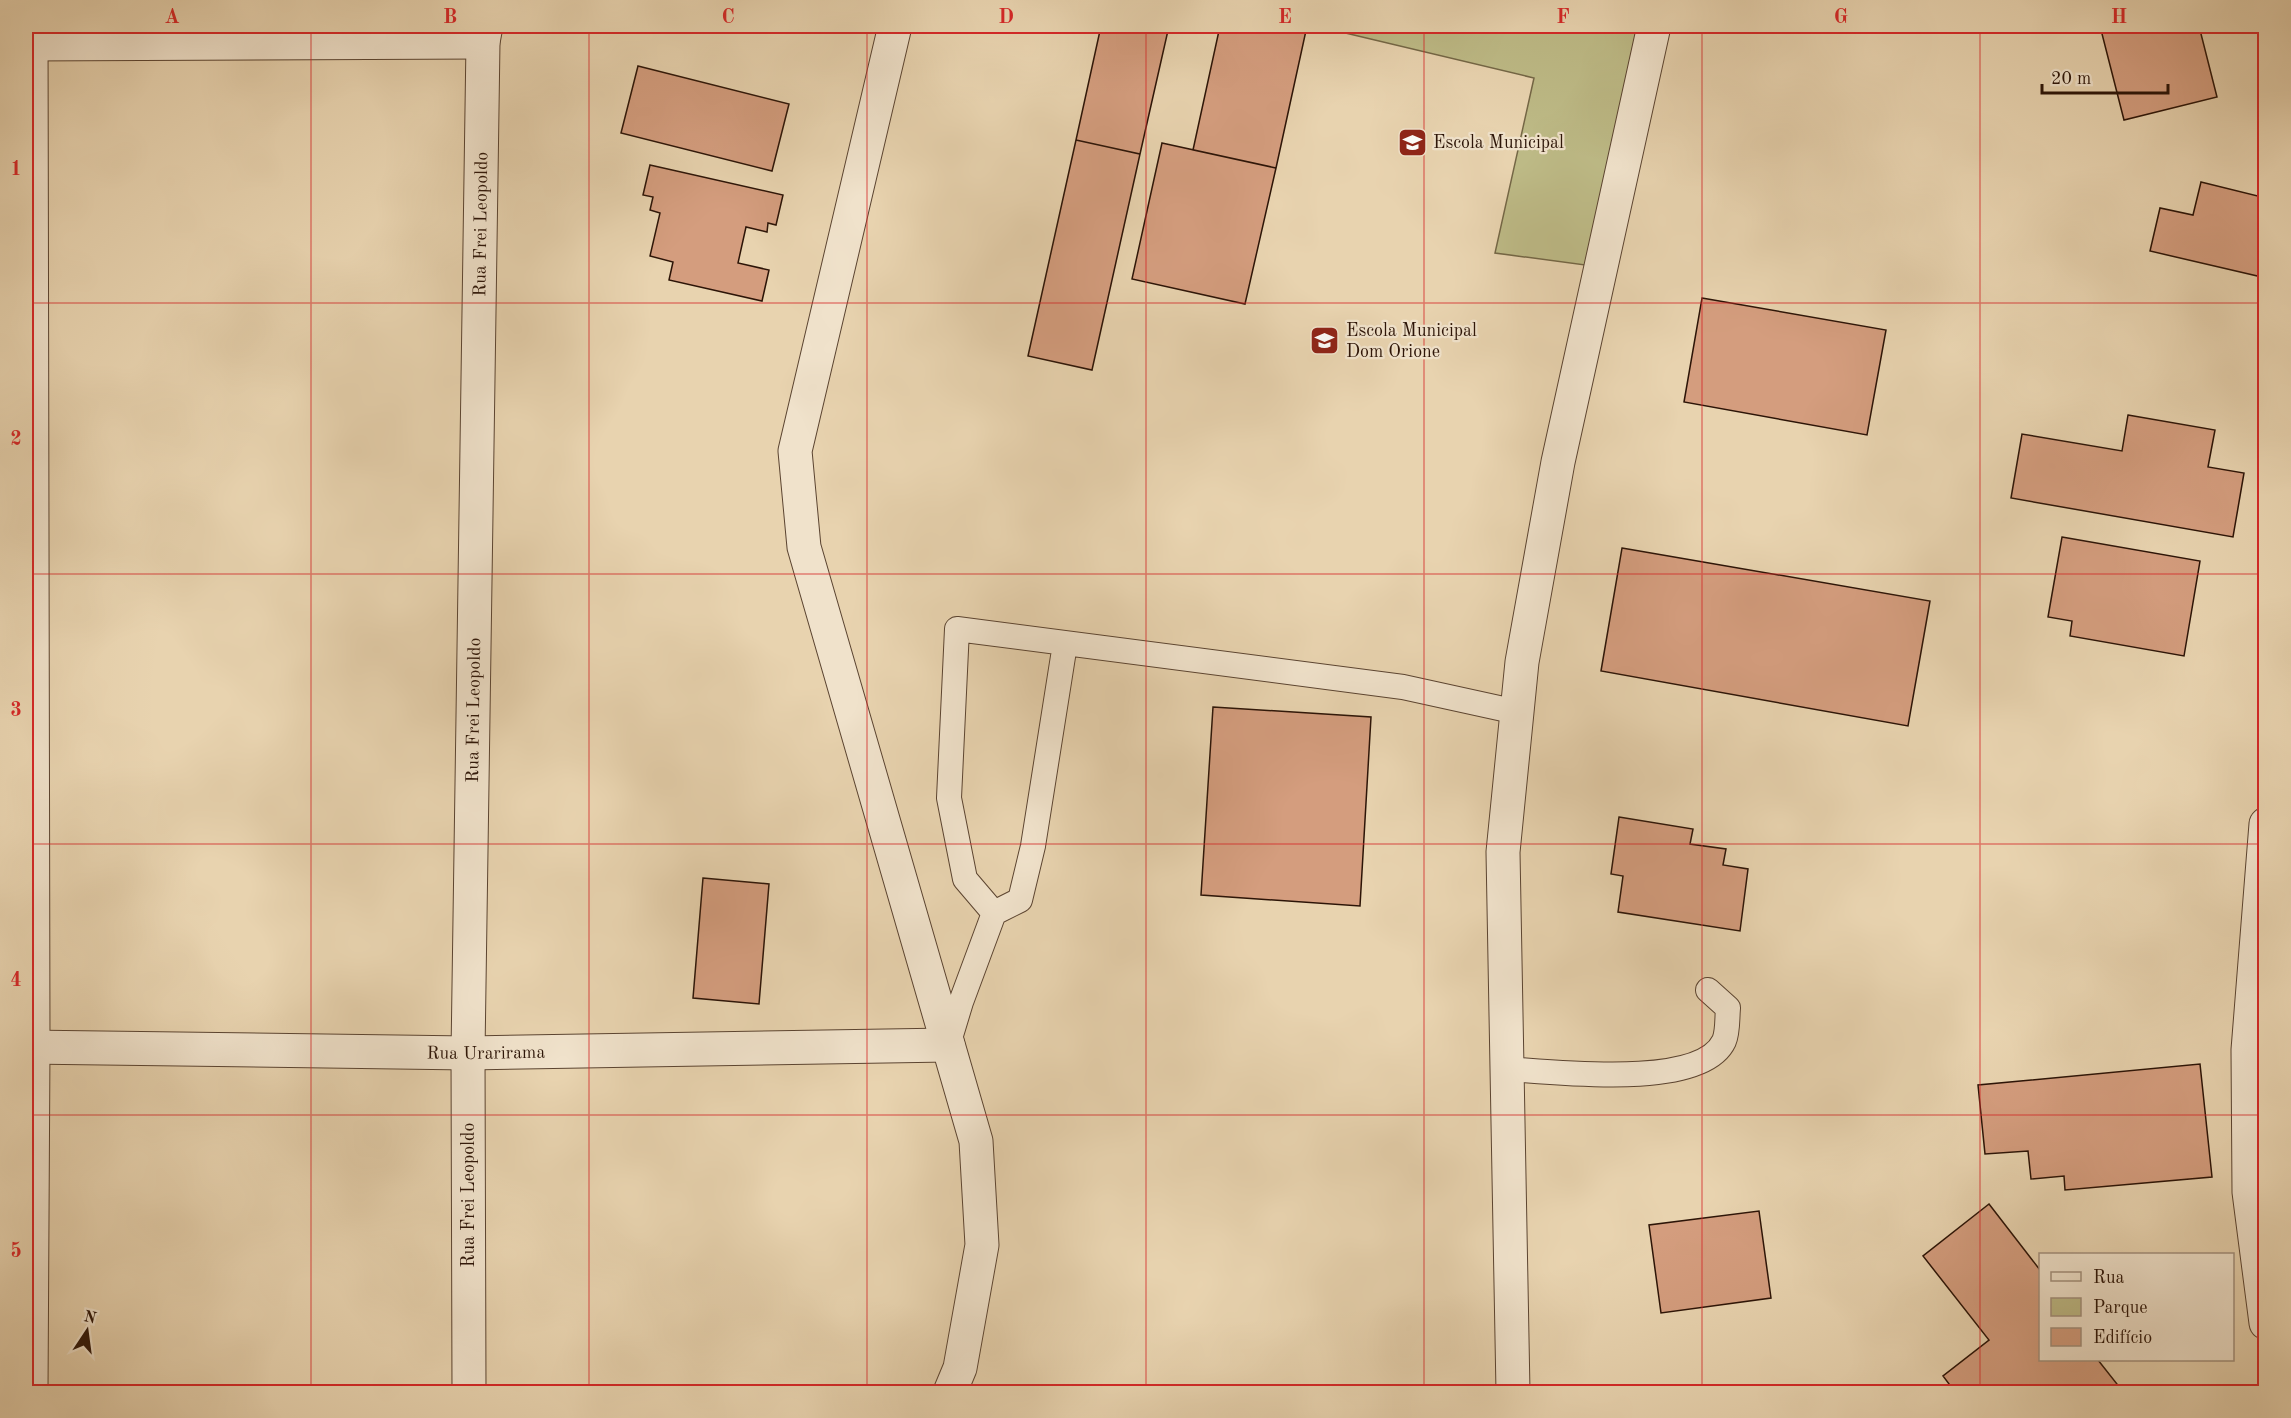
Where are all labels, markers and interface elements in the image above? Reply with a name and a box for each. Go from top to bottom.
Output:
text: A [164,8,180,28]
text: B [443,8,457,28]
text: C [721,8,735,28]
text: D [998,8,1014,28]
text: E [1278,8,1292,28]
text: F [1556,8,1570,28]
text: G [1834,8,1848,28]
text: H [2111,8,2127,28]
scale bar [2042,57,2168,95]
text: 20 m [2051,70,2091,88]
school or university icon: Escola Municipal [1396,126,1428,158]
place label: Escola Municipal [1433,134,1564,152]
street label: Rua Frei Leopoldo [471,151,491,297]
text: 1 [10,160,22,180]
place label: Escola Municipal Dom Orione [1346,322,1477,361]
school or university icon: Escola Municipal Dom Orione [1309,324,1341,356]
text: 2 [10,430,22,450]
street label: Rua Frei Leopoldo [464,637,484,783]
text: 3 [10,701,22,721]
text: 4 [10,971,22,991]
street label: Rua Urarirama [427,1044,545,1063]
street label: Rua Frei Leopoldo [460,1123,478,1267]
text: 5 [10,1241,22,1262]
legend [2039,1253,2234,1361]
text: Rua [2093,1269,2124,1287]
text: Parque [2093,1299,2148,1317]
north arrow [57,1301,117,1361]
text: N [82,1309,98,1328]
text: Edifício [2093,1329,2152,1347]

